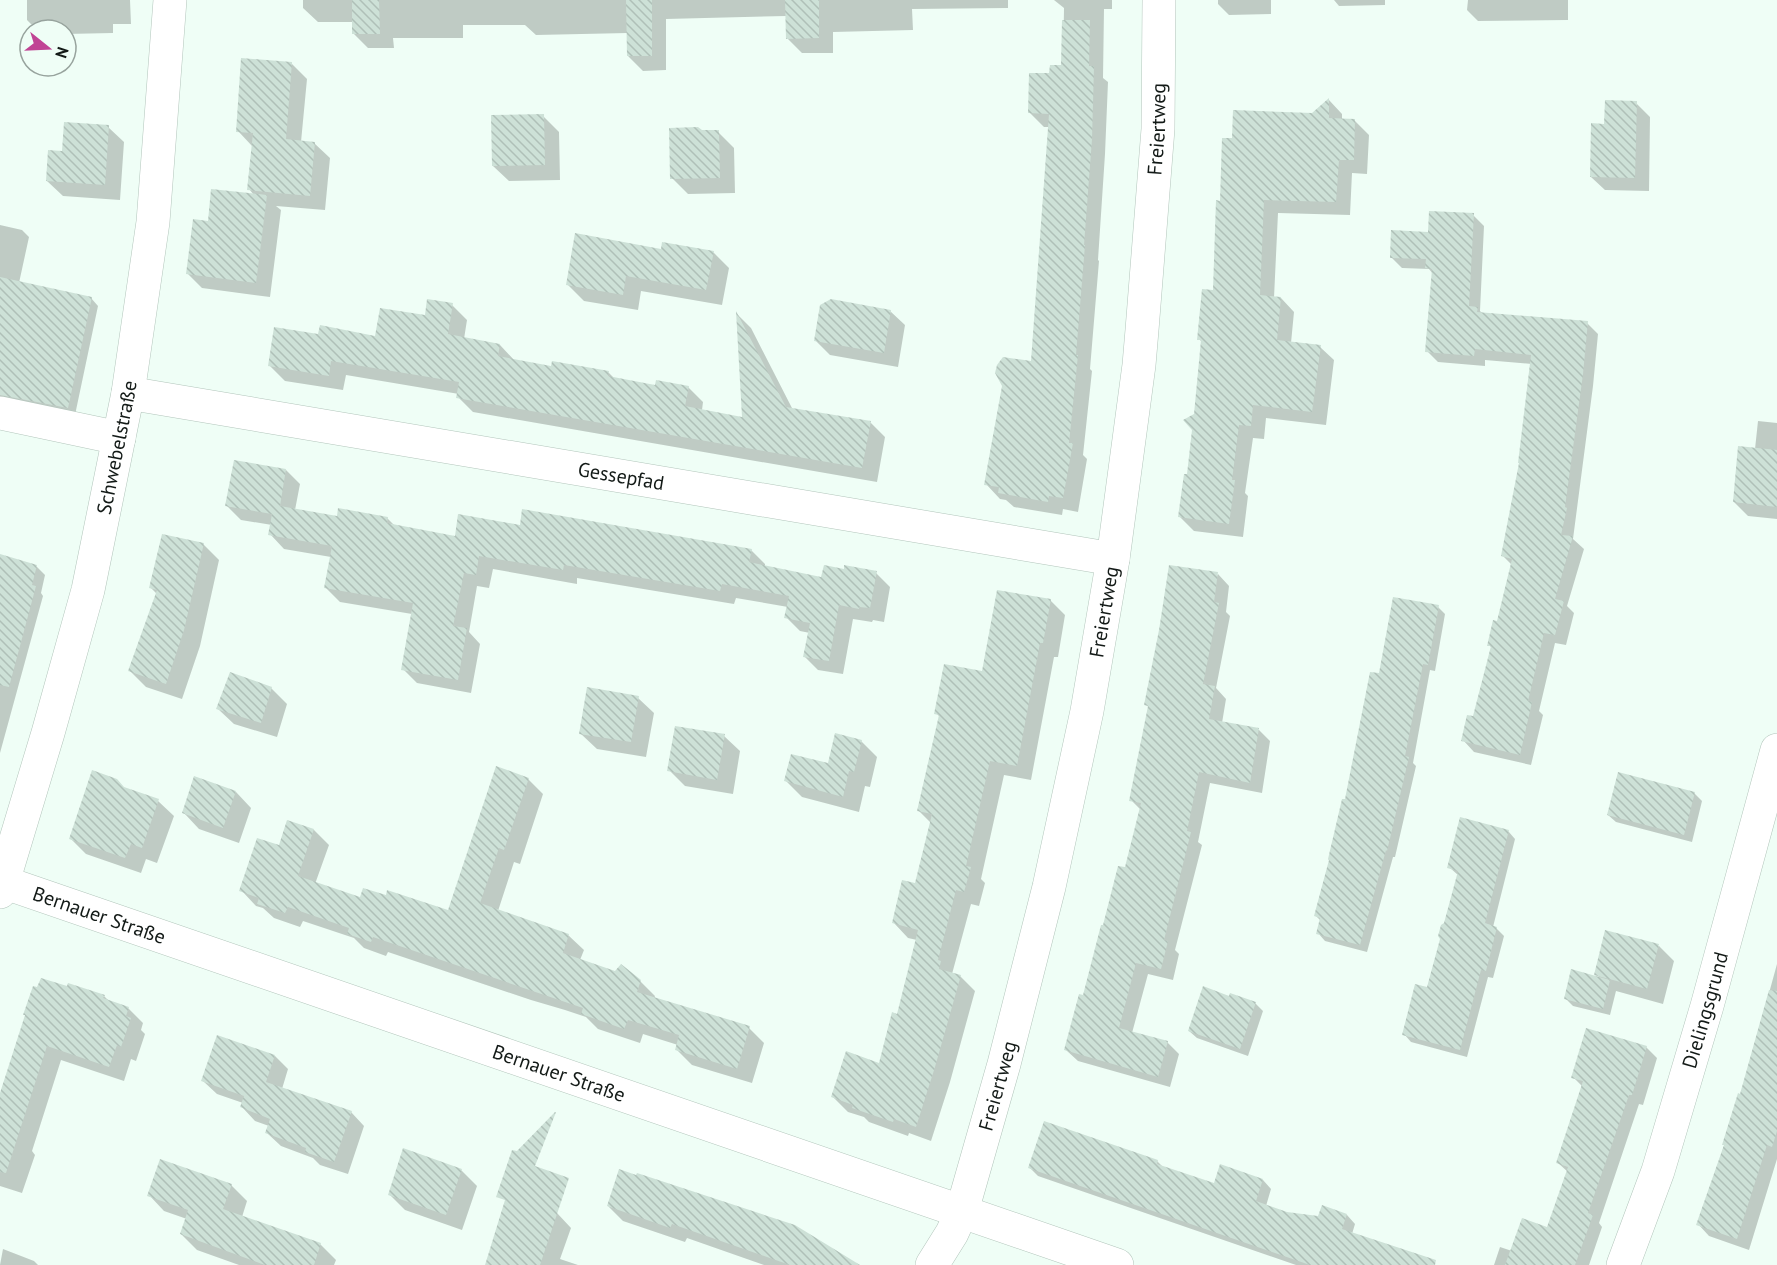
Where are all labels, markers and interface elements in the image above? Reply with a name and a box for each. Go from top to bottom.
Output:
north arrow [18,18,78,78]
text: N [51,45,73,61]
street label: Freiertweg [1141,83,1171,176]
street label: Schwebelstraße [91,379,143,517]
street label: Gessepfad [576,456,666,496]
street label: Freiertweg [1083,564,1125,660]
street label: Bernauer Straße [29,880,169,950]
street label: Dielingsgrund [1676,949,1734,1071]
street label: Bernauer Straße [489,1038,629,1108]
street label: Freiertweg [973,1038,1022,1134]

